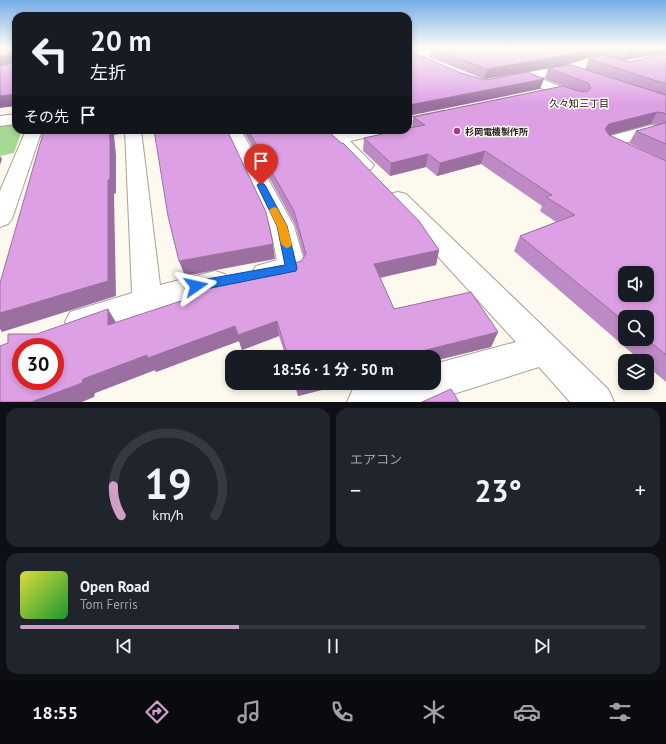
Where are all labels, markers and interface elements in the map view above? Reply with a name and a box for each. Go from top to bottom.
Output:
text: 20 m [90,22,151,59]
icon: left [24,28,76,80]
text: 左折 [90,61,126,84]
district label: 久々知三丁目 [549,97,609,110]
icon: arrive [77,104,99,126]
text: その先 [24,107,69,126]
marker: 杉岡電機製作所 [452,126,462,136]
place label: 杉岡電機製作所 [465,126,528,137]
pin [244,144,278,185]
icon: arrive [250,150,272,172]
position arrow [175,265,217,307]
map controls [618,266,654,390]
button: sound [618,266,654,302]
button: search [618,310,654,346]
speed limit sign: 30 [12,338,64,390]
button: layers [618,354,654,390]
text: 18:56 · 1 分 · 50 m [272,360,394,379]
text: エアコン [350,451,402,468]
text: 19 [144,456,192,509]
text: 23° [474,471,522,510]
text: − [350,476,361,504]
text: + [635,476,646,504]
text: km/h [152,504,184,523]
text: Open Road [80,577,150,596]
text: Tom Ferris [80,596,138,613]
icon: previous [113,635,135,657]
icon: pause [322,635,344,657]
icon: next [531,635,553,657]
icon: directions [143,698,171,726]
icon: music [235,698,263,726]
icon: phone [328,698,356,726]
icon: climate [420,698,448,726]
icon: car [513,698,541,726]
icon: filters [606,698,634,726]
text: 18:55 [32,701,78,724]

